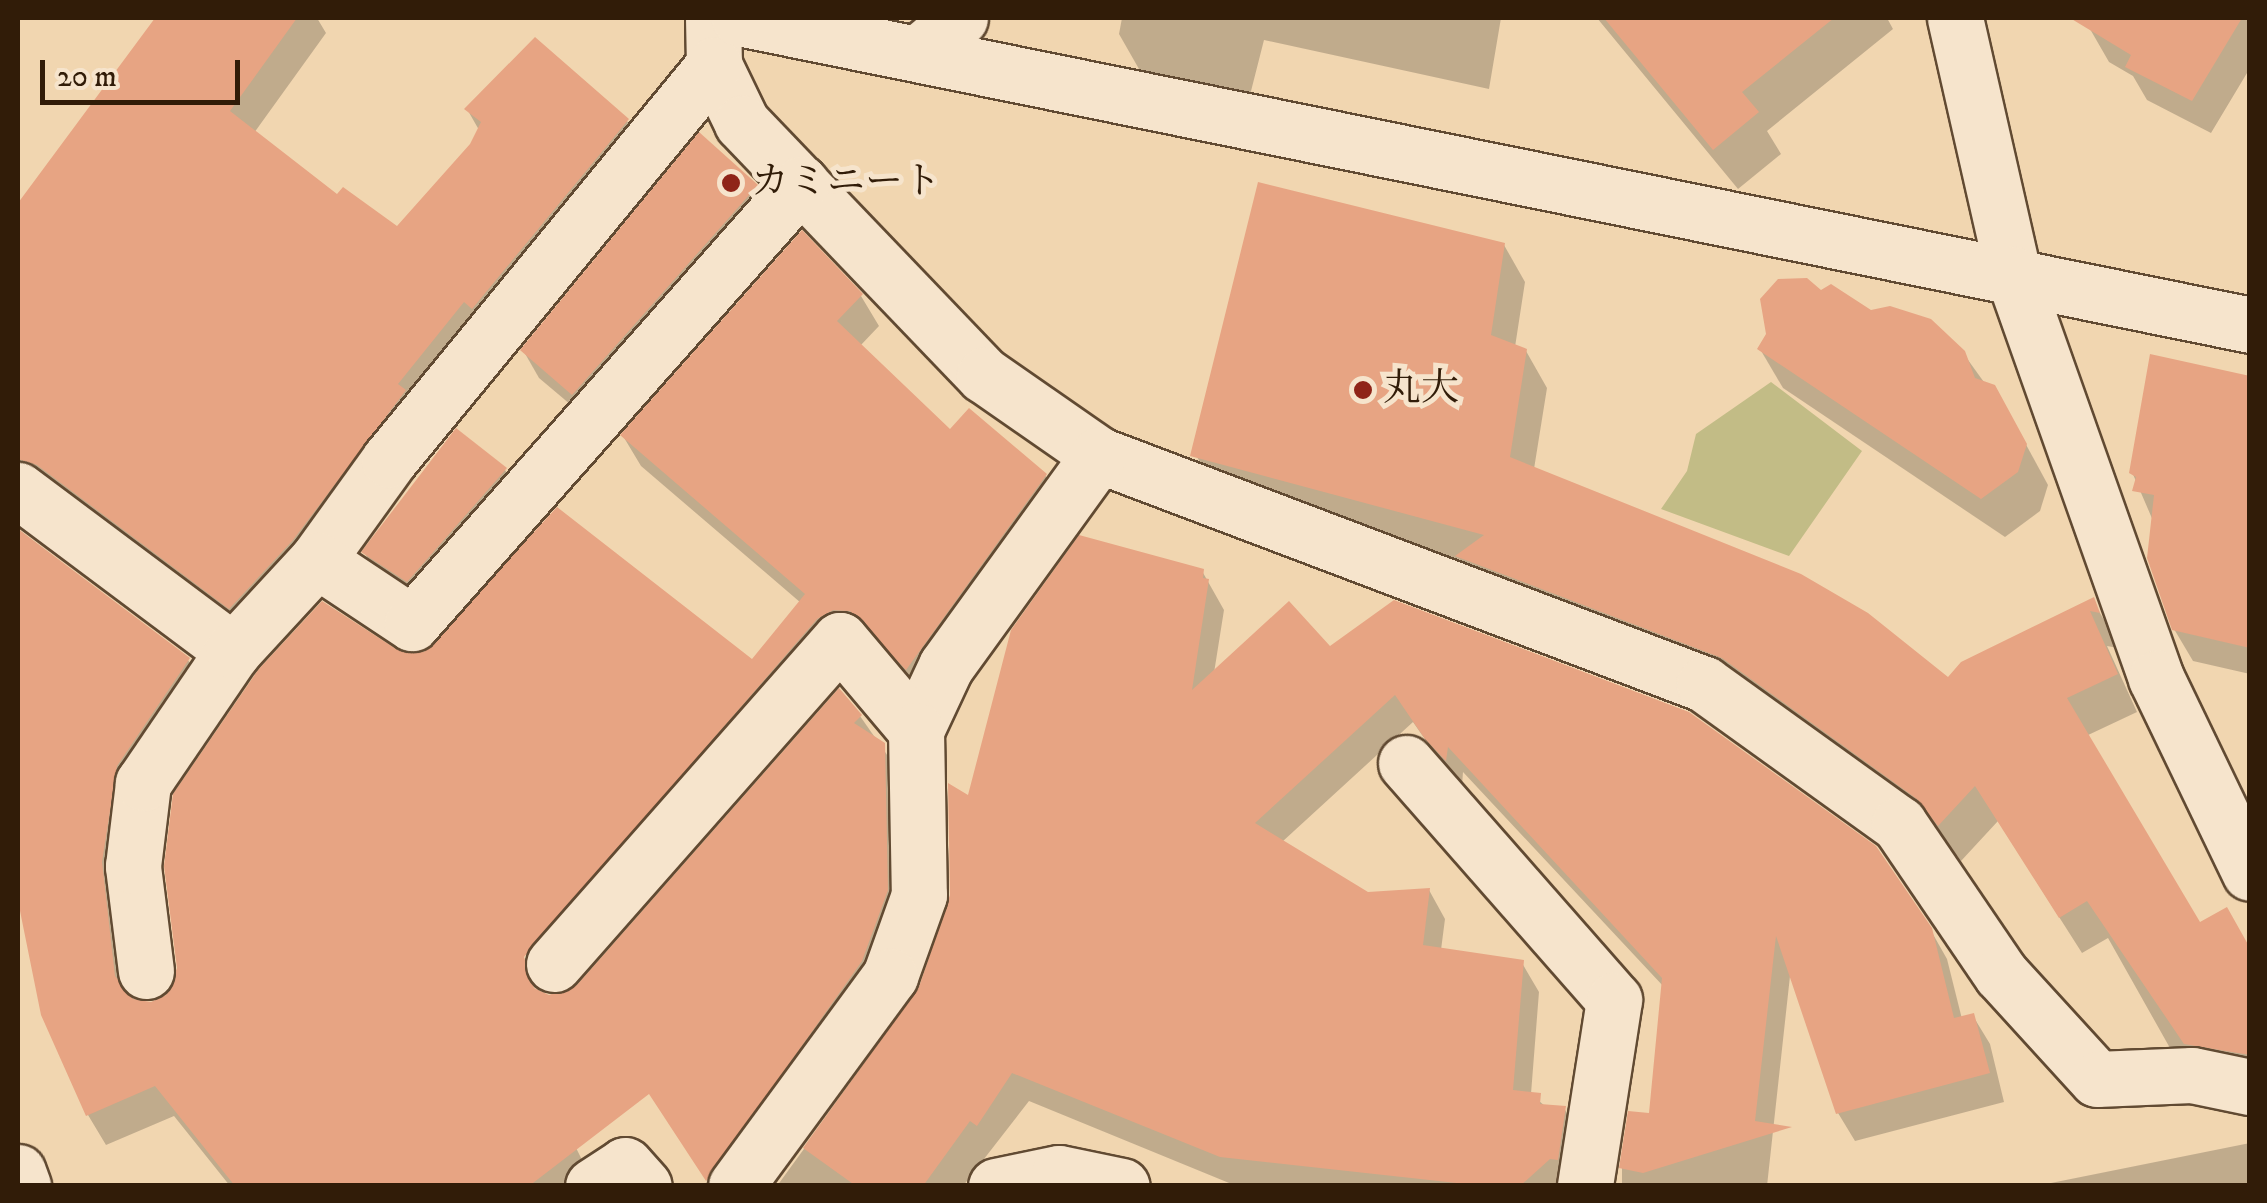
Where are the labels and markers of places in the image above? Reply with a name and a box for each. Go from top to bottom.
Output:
place label: カミニート [751,160,941,206]
marker: カミニート [720,172,742,194]
place label: 丸大 [1383,367,1459,413]
marker: 丸大 [1352,379,1374,401]

